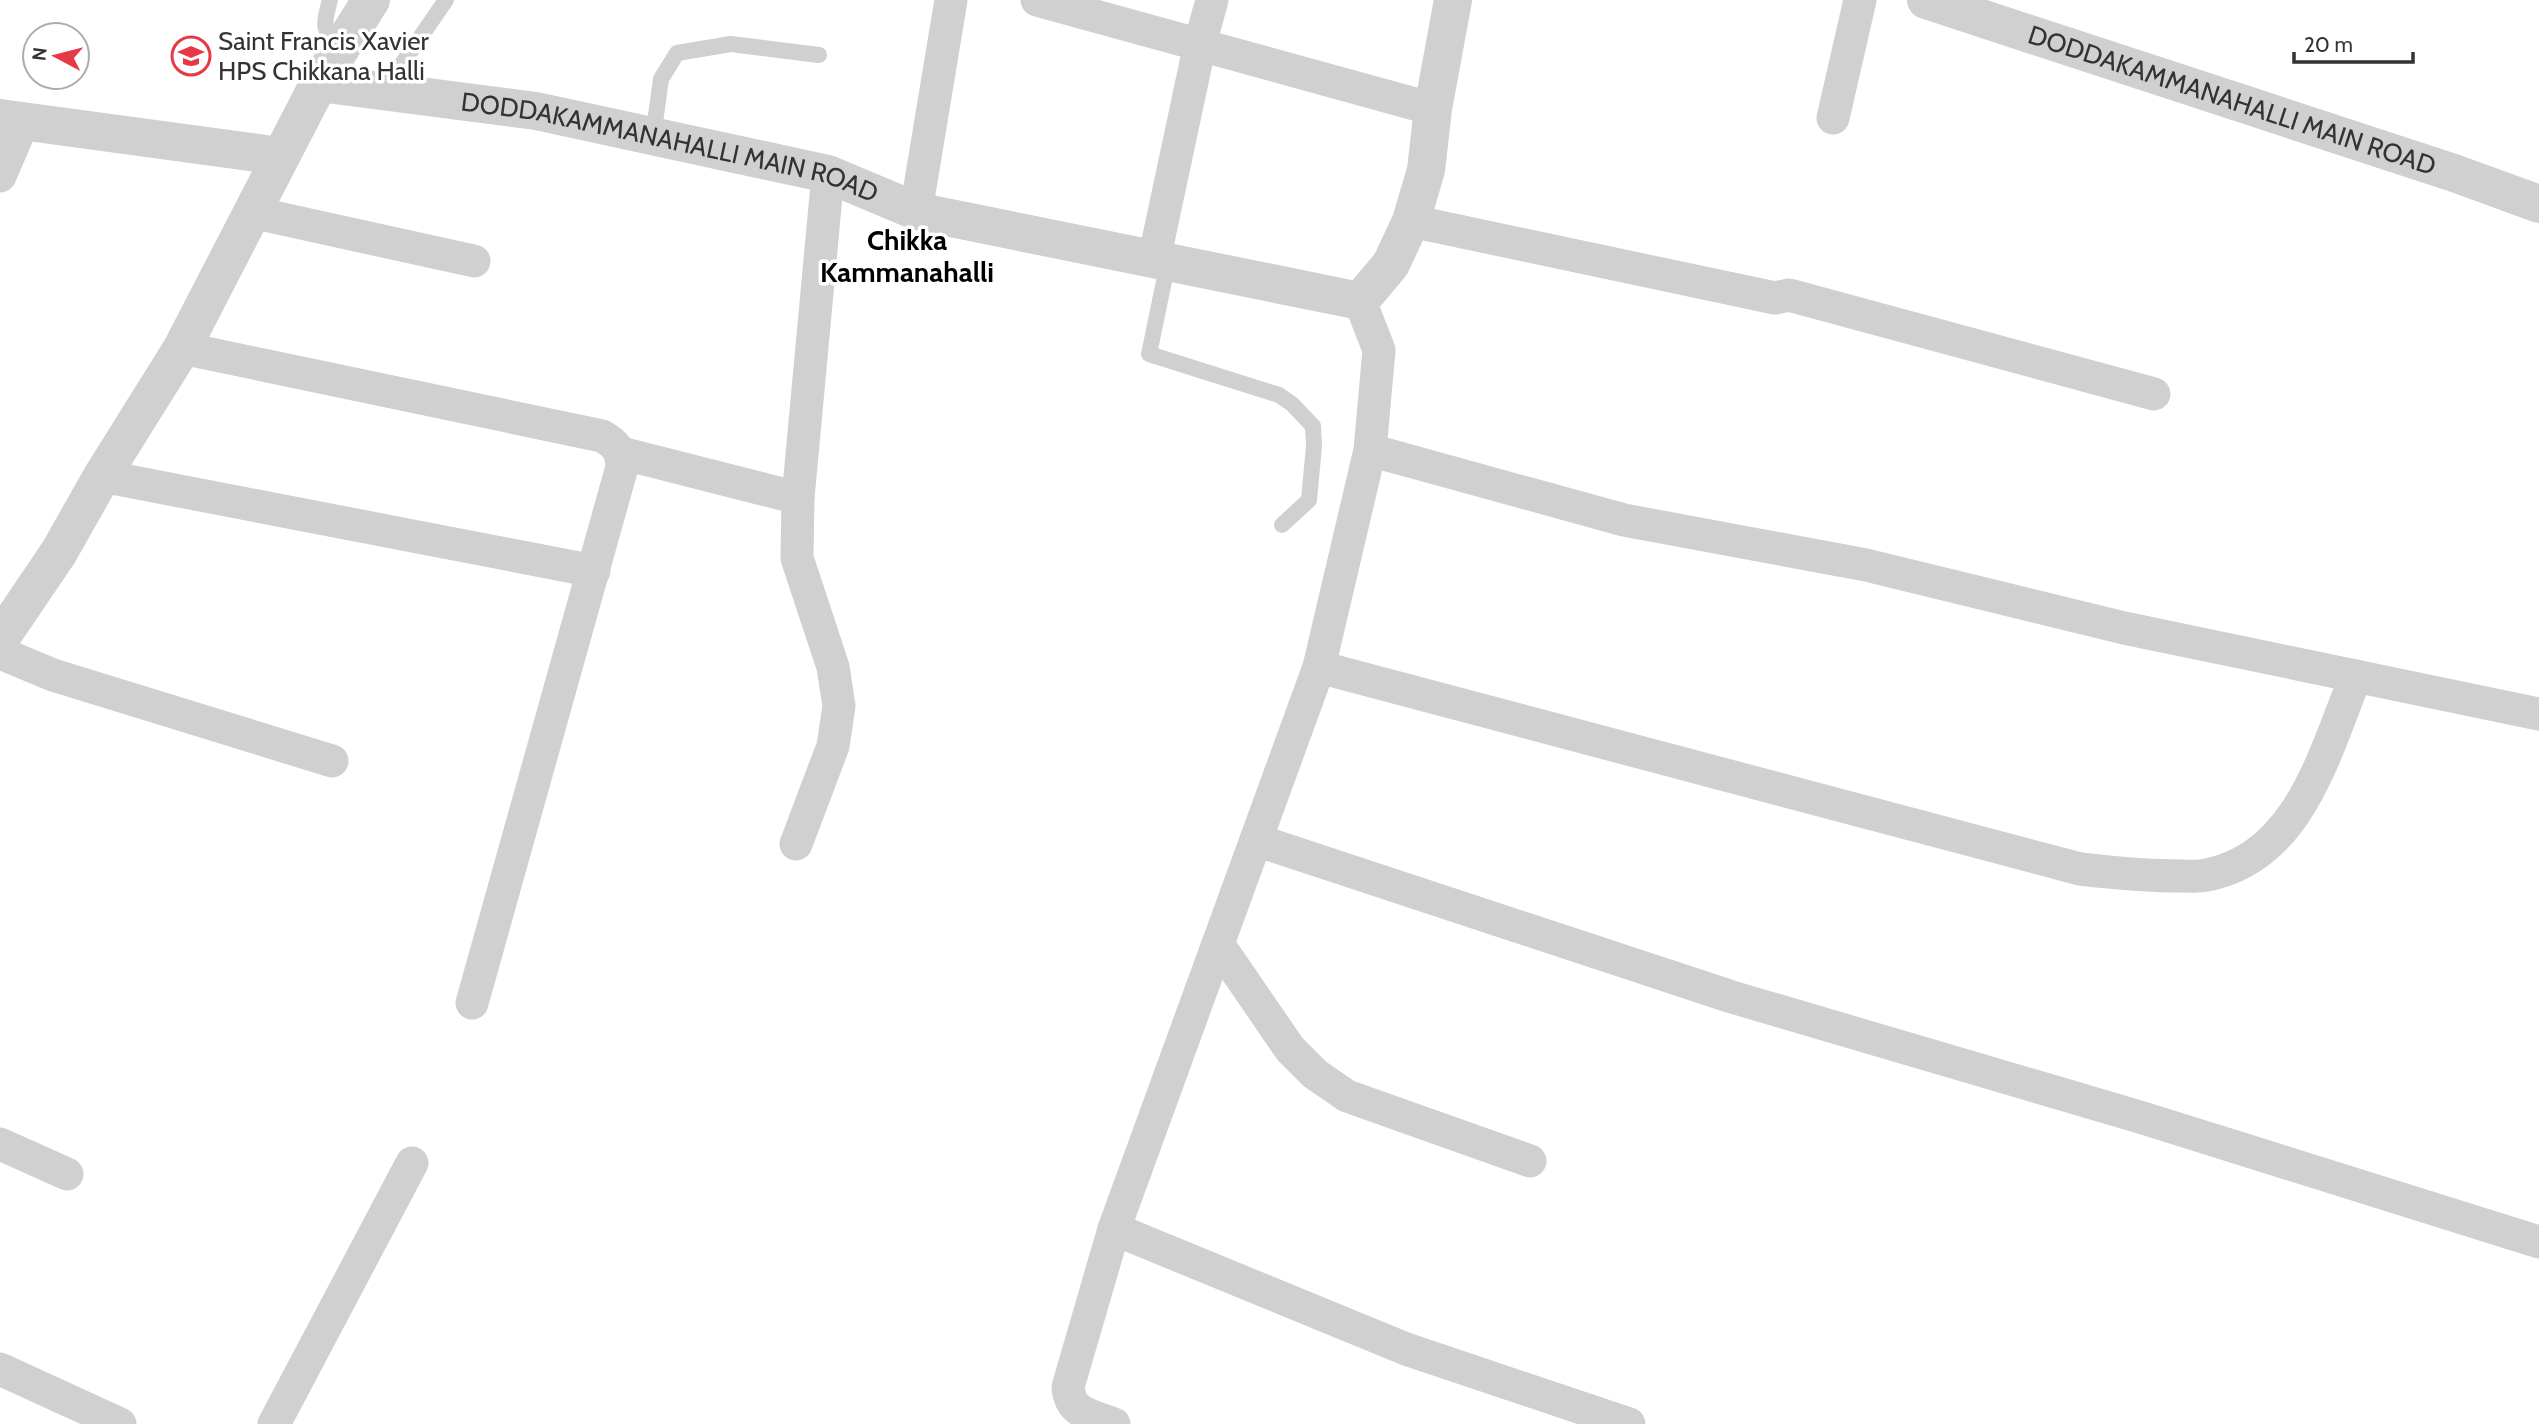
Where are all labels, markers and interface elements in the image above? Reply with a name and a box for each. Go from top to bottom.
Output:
street label: DODDAKAMMANAHALLI MAIN ROAD [2024,19,2440,182]
north arrow [21,21,91,91]
scale bar [2294,21,2413,65]
place label: Saint Francis Xavier HPS Chikkana Halli [218,25,430,87]
text: 20 m [2304,32,2353,57]
school or university icon: Saint Francis Xavier HPS Chikkana Halli [170,35,212,77]
text: N [27,46,52,62]
street label: DODDAKAMMANAHALLI MAIN ROAD [459,85,883,209]
district label: Chikka Kammanahalli [820,223,994,289]

